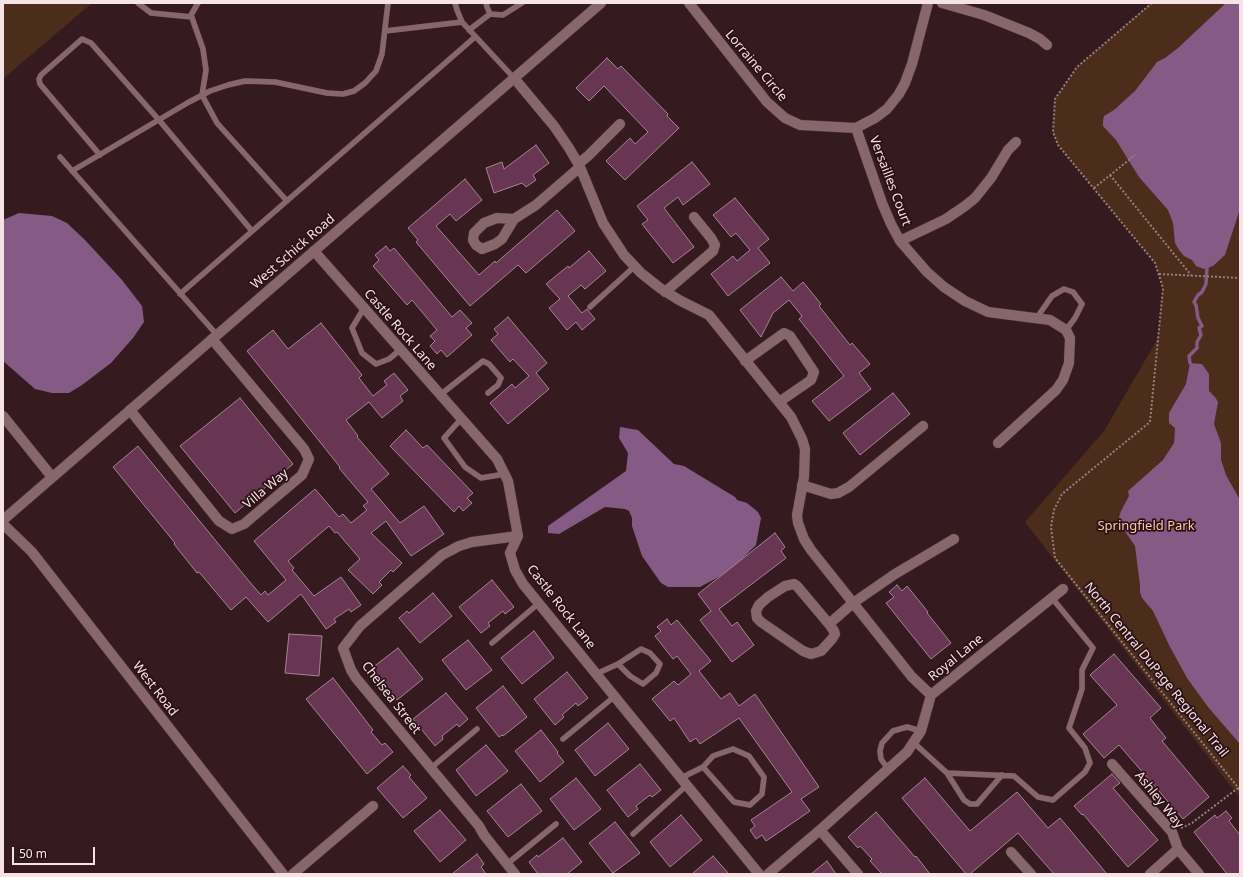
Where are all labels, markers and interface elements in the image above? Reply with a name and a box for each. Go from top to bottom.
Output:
street label: Lorraine Circle [722,27,790,105]
street label: Versailles Court [866,134,914,228]
street label: West Schick Road [248,211,338,293]
street label: Castle Rock Lane [360,286,440,374]
street label: Villa Way [240,466,292,512]
park label: Springfield Park [1097,518,1195,534]
street label: Castle Rock Lane [523,562,599,652]
street label: North Central DuPage Regional Trail [1081,579,1231,761]
street label: Royal Lane [926,631,986,685]
street label: West Road [129,659,181,719]
street label: Chelsea Street [358,659,424,737]
street label: Ashley Way [1131,768,1187,832]
scale bar [14,839,97,865]
text: 50 m [19,845,47,862]

